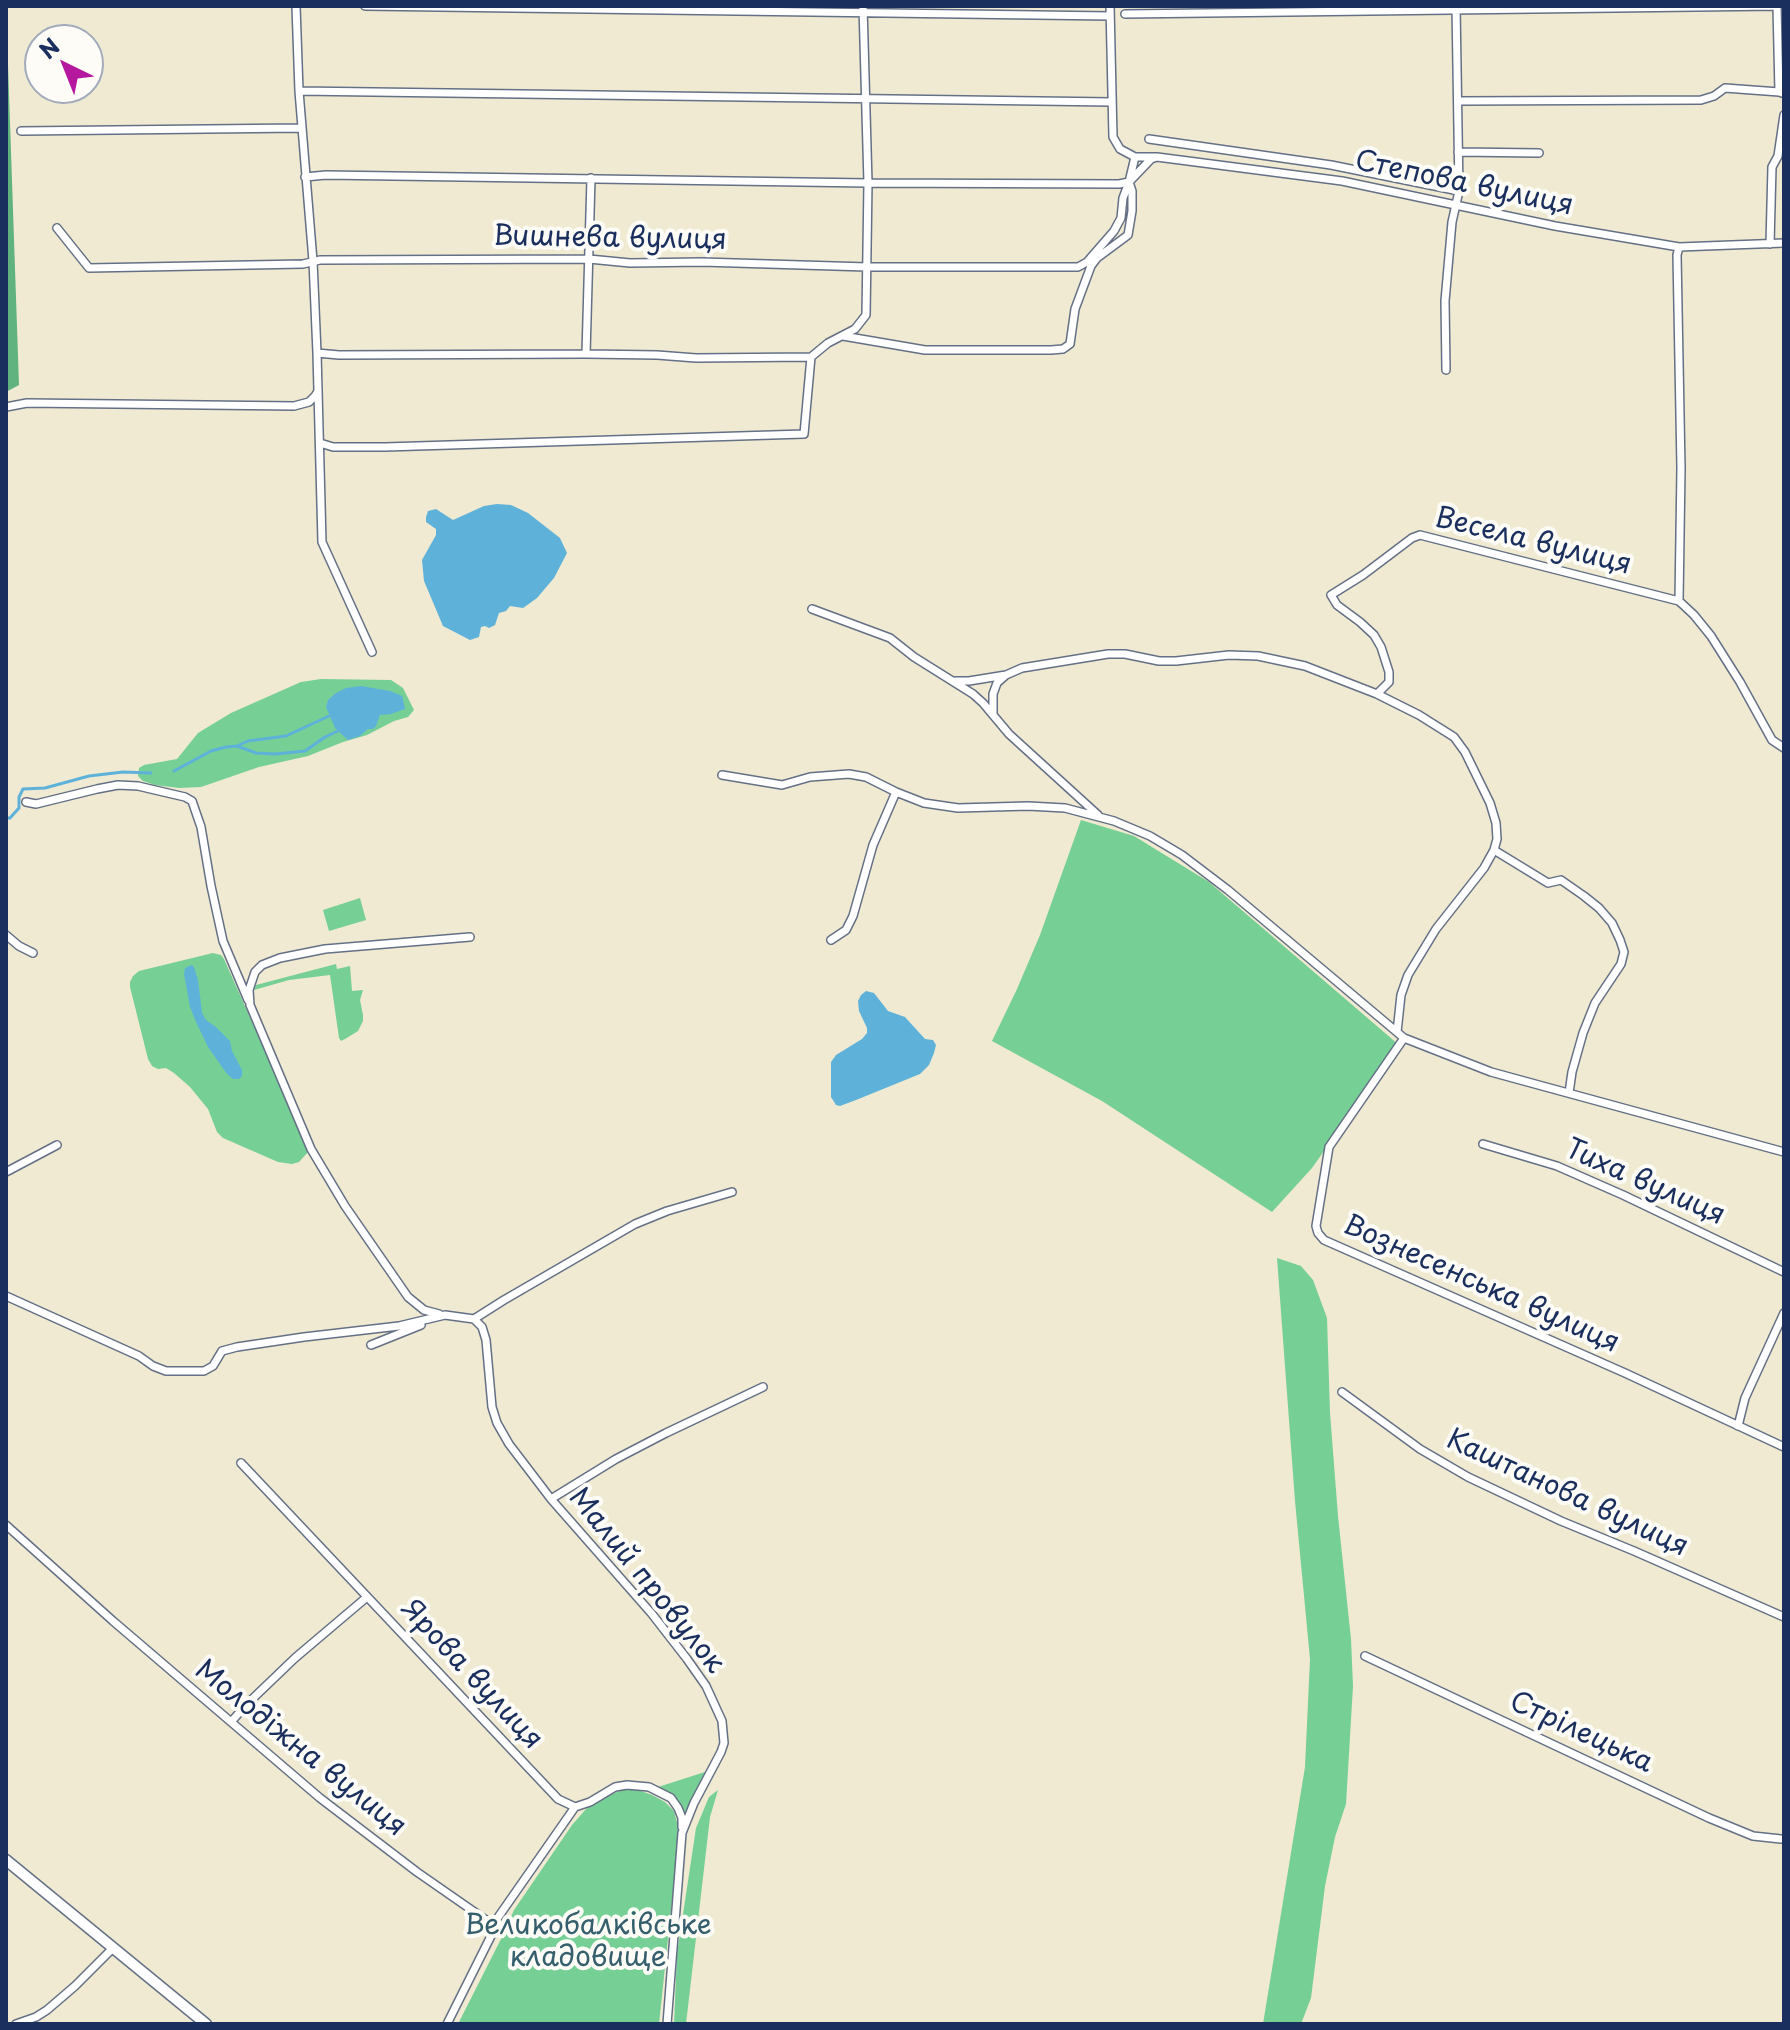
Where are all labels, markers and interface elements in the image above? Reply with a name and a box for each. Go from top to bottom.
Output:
north arrow [24,24,104,104]
text: N [31,30,66,66]
street label: Степова вулиця [1352,144,1576,224]
street label: Вишнева вулиця [493,220,727,258]
street label: Весела вулиця [1431,501,1635,583]
street label: Тиха вулиця [1560,1133,1730,1233]
street label: Вознесенська вулиця [1338,1209,1624,1361]
street label: Каштанова вулиця [1441,1423,1693,1565]
street label: Малий провулок [561,1482,731,1680]
street label: Ярова вулиця [393,1593,549,1757]
street label: Молодіжна вулиця [188,1654,412,1844]
street label: Стрілецька [1504,1685,1658,1781]
park label: Великобалківське кладовище [464,1909,712,1975]

